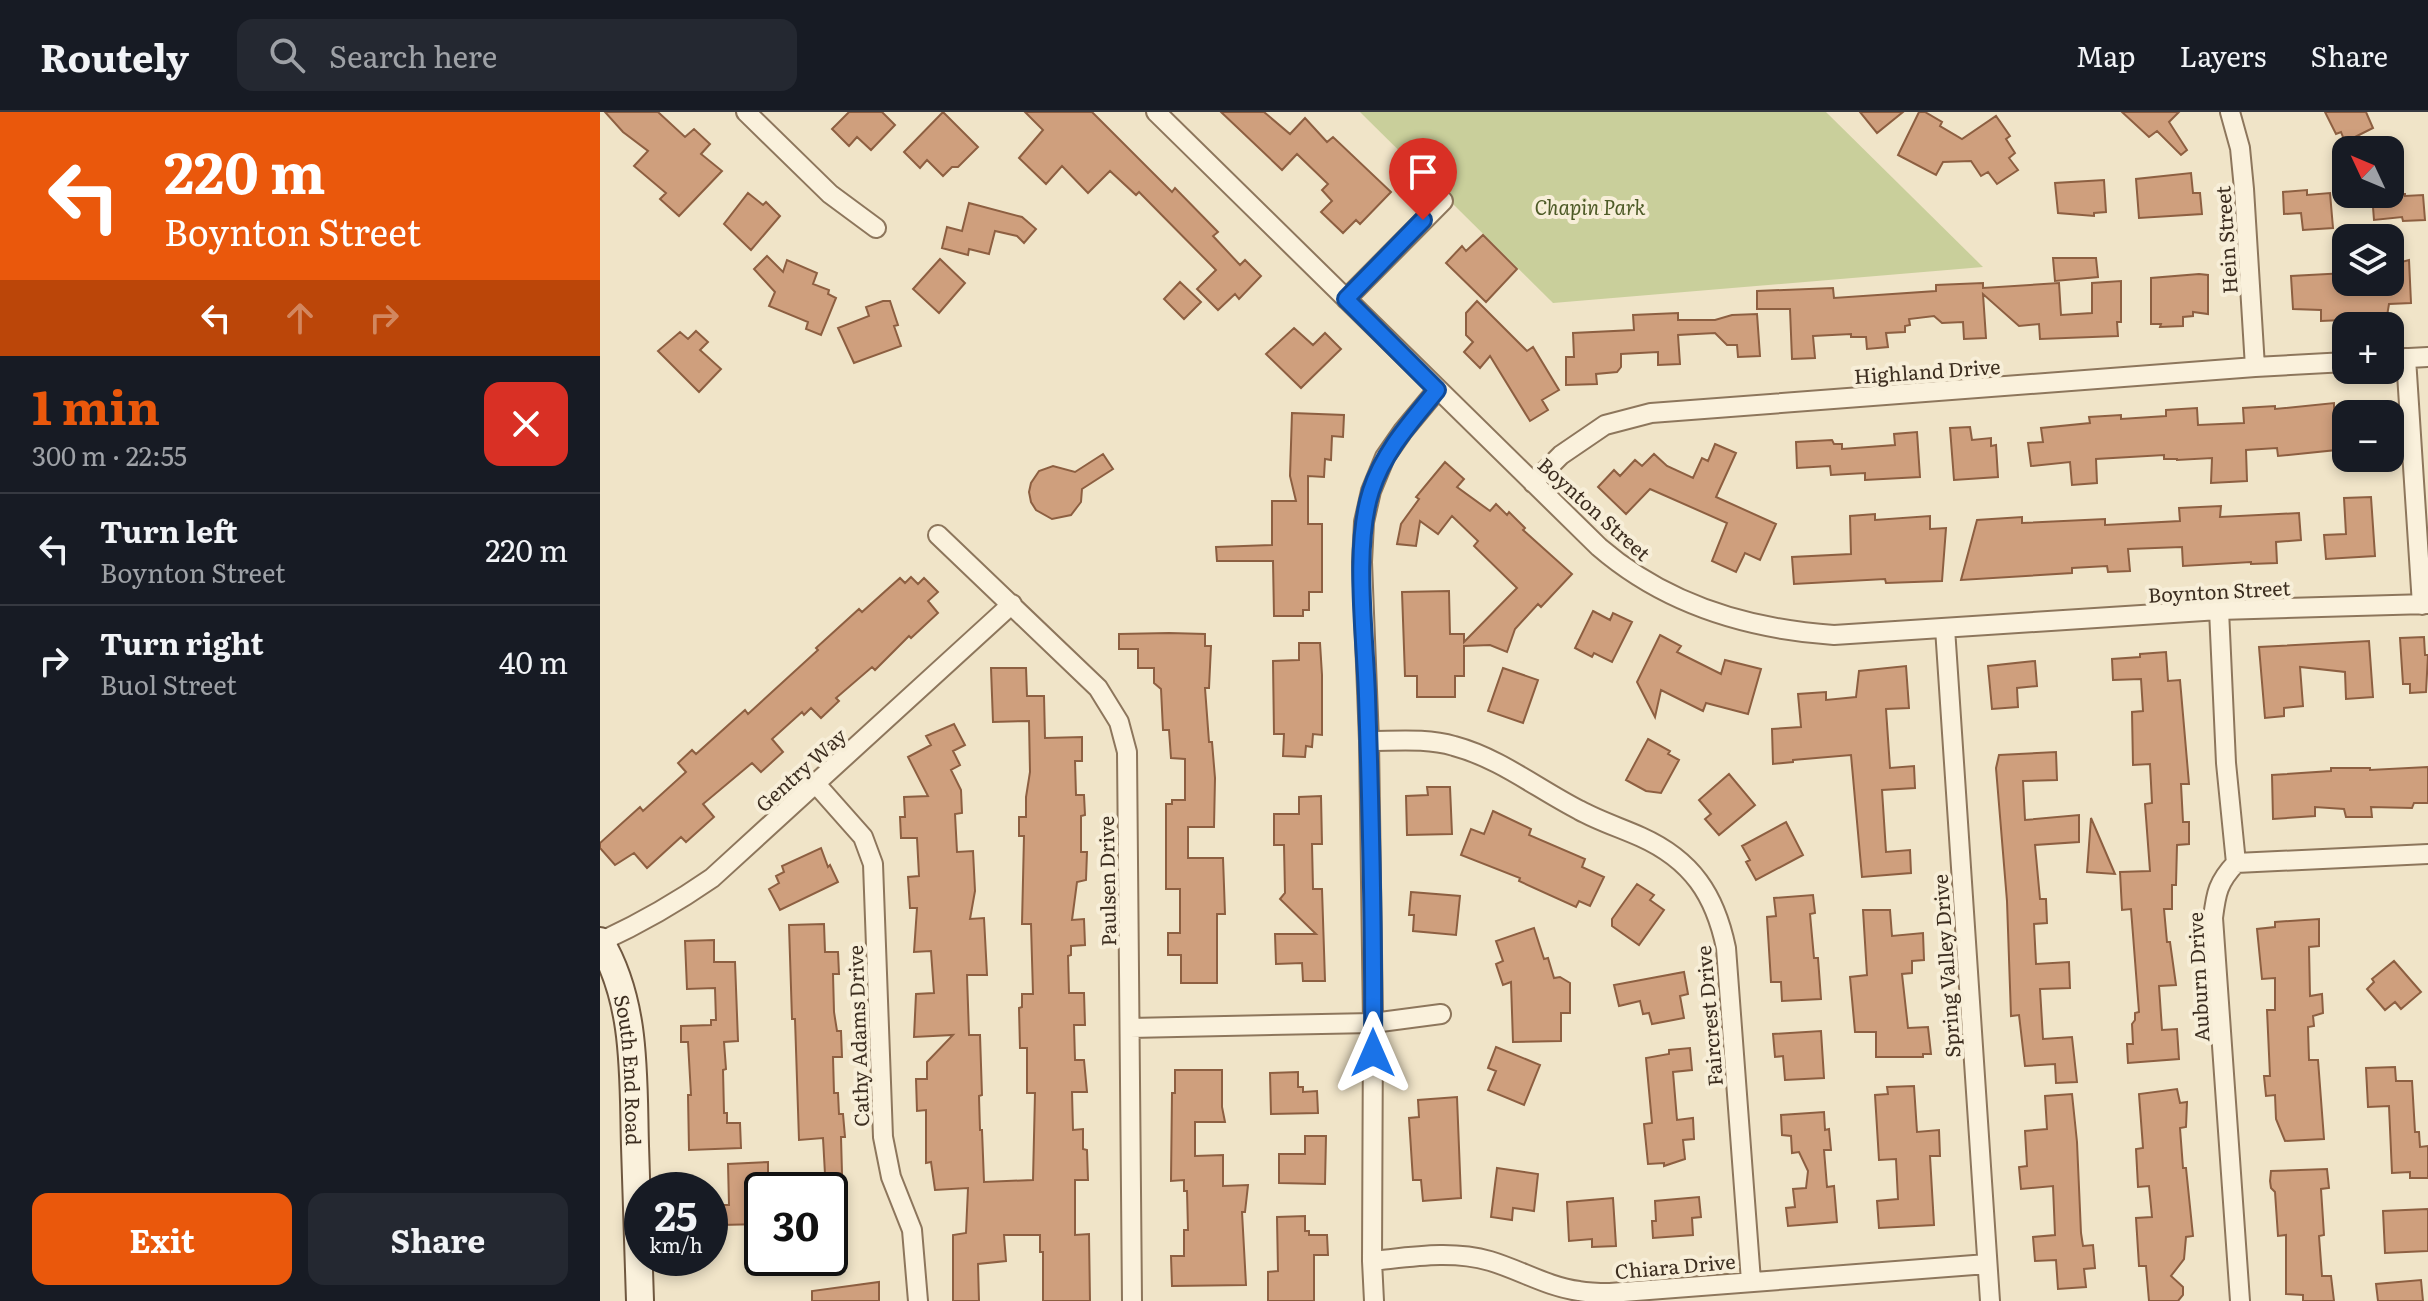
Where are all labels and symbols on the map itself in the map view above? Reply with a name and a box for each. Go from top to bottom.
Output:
north arrow [2332,136,2404,208]
pin [1389,138,1457,220]
street label: Hein Street [2206,185,2244,295]
park label: Chapin Park [1535,191,1645,221]
street label: Highland Drive [1853,350,2001,390]
street label: Boynton Street [1532,449,1658,567]
street label: Boynton Street [2147,571,2291,609]
street label: Gentry Way [748,720,852,818]
street label: Paulsen Drive [1090,815,1122,947]
street label: Spring Valley Drive [1924,873,1966,1059]
street label: Auburn Drive [2179,911,2215,1043]
street label: Faircrest Drive [1687,944,1729,1088]
street label: Cathy Adams Drive [839,945,875,1127]
street label: South End Road [608,991,650,1146]
position arrow [1331,1011,1415,1095]
speed limit sign: 30 [744,1172,848,1276]
street label: Chiara Drive [1613,1245,1737,1285]

